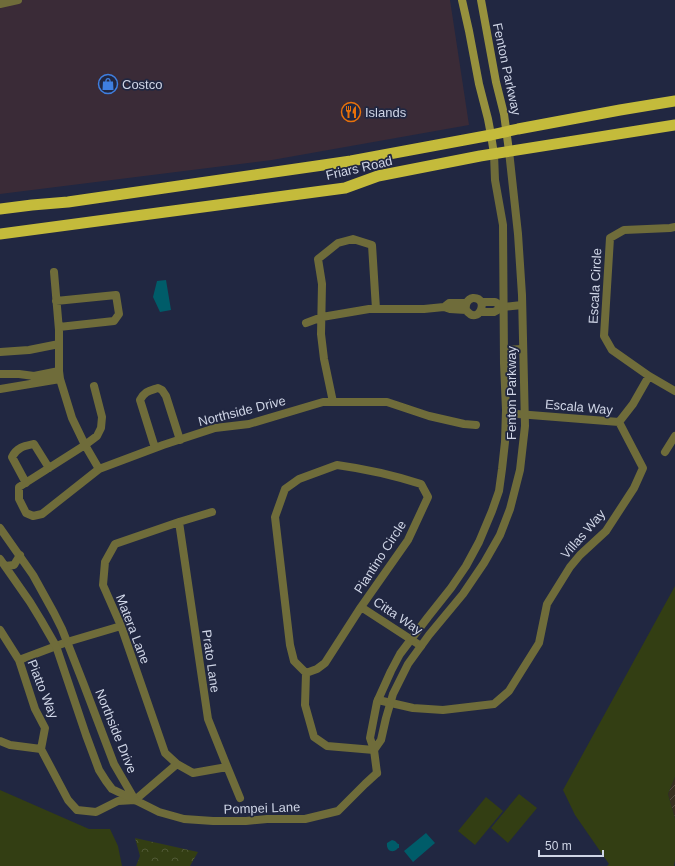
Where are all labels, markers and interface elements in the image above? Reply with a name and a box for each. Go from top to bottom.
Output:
street label: Fenton Parkway [490,21,524,117]
shop icon: Costco [97,73,119,95]
place label: Costco [122,77,162,92]
restaurant icon: Islands [340,101,362,123]
place label: Islands [365,105,407,120]
street label: Friars Road [324,153,394,183]
street label: Escala Circle [586,248,604,324]
street label: Fenton Parkway [504,346,519,440]
street label: Northside Drive [197,393,287,429]
street label: Escala Way [544,397,614,417]
street label: Villas Way [558,506,609,562]
street label: Piantino Circle [351,518,409,596]
street label: Matera Lane [113,592,153,666]
street label: Citta Way [371,594,426,638]
street label: Prato Lane [199,628,223,694]
street label: Piatto Way [24,657,62,721]
street label: Northside Drive [92,687,140,775]
street label: Pompei Lane [223,799,301,817]
scale bar [539,832,603,858]
text: 50 m [545,839,572,853]

